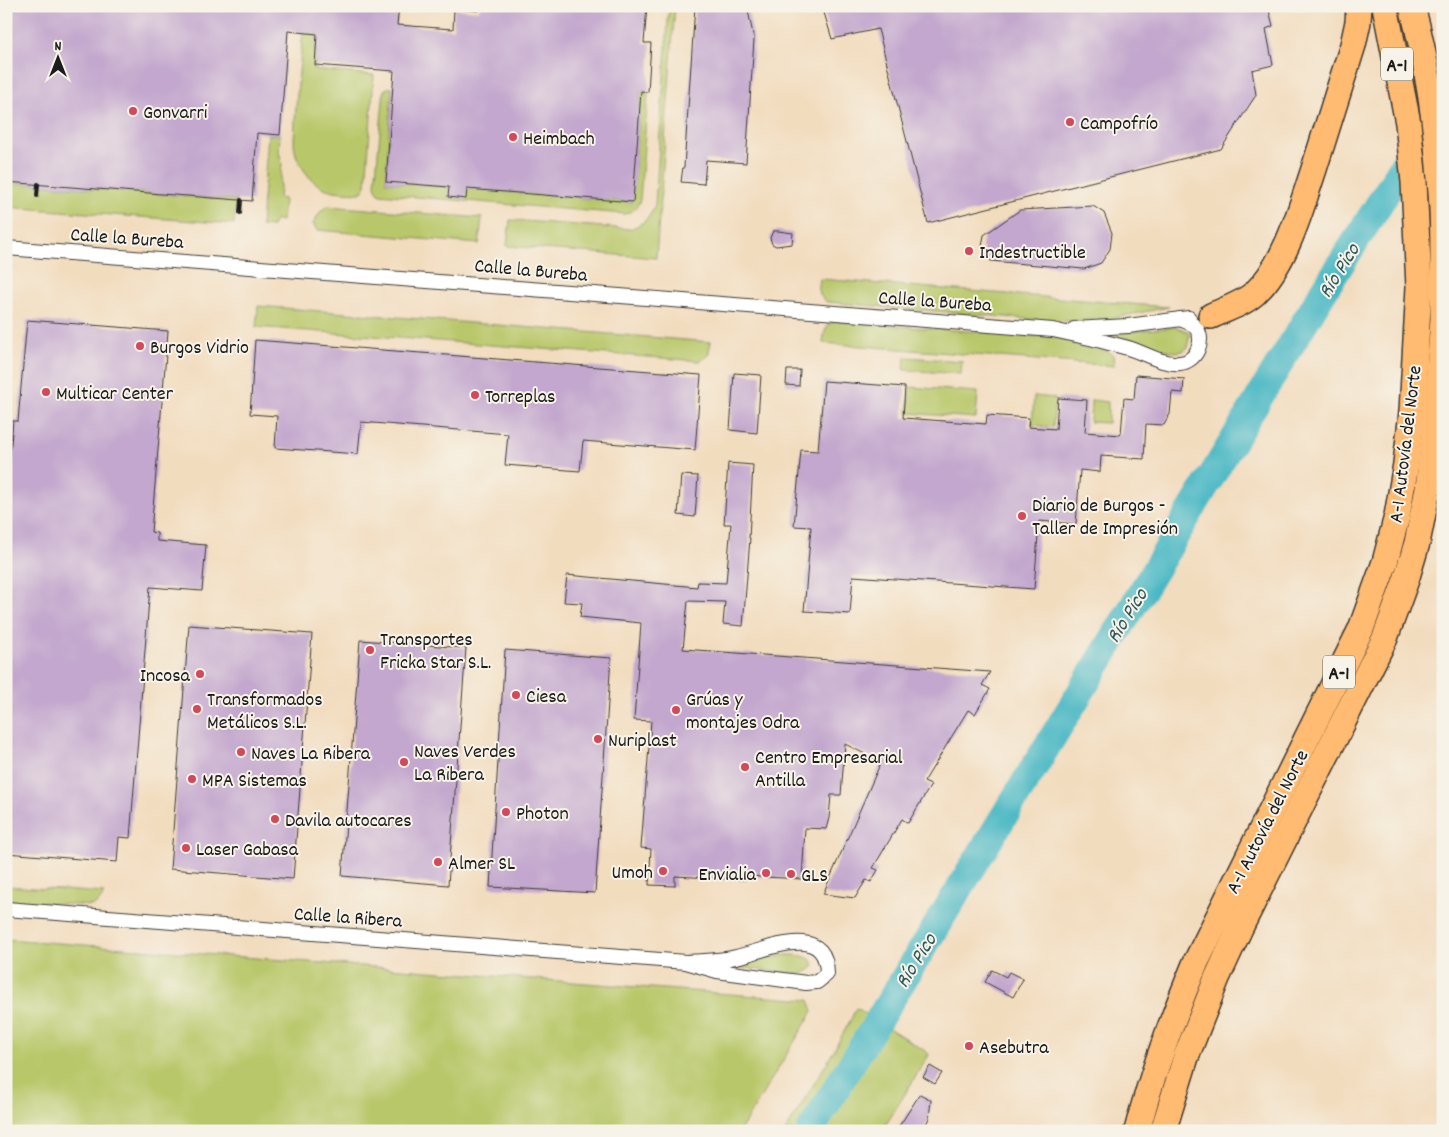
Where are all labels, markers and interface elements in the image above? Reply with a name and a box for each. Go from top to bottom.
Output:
north arrow [32,32,82,82]
text: N [55,37,62,57]
road number: A-1 [1381,48,1413,80]
place label: Gonvarri [143,100,208,128]
marker: Gonvarri [127,105,139,117]
place label: Campofrío [1080,111,1158,139]
marker: Campofrío [1064,116,1076,128]
place label: Heimbach [523,126,595,154]
marker: Heimbach [507,131,519,143]
street label: Calle la Bureba [69,222,185,258]
water label: Río Pico [1312,237,1370,305]
place label: Indestructible [979,240,1086,268]
marker: Indestructible [963,245,975,257]
street label: Calle la Bureba [473,253,589,291]
street label: Calle la Bureba [877,285,993,321]
place label: Burgos Vidrio [150,335,249,363]
marker: Burgos Vidrio [134,340,146,352]
street label: A-1 Autovía del Norte [1383,364,1431,525]
place label: Multicar Center [56,381,174,409]
place label: Torreplas [485,384,556,412]
marker: Multicar Center [40,386,52,398]
marker: Torreplas [469,389,481,401]
place label: Diario de Burgos - Taller de Impresión [1032,493,1178,544]
marker: Diario de Burgos - Taller de Impresión [1016,510,1028,522]
water label: Río Pico [1100,582,1158,650]
place label: Transportes Fricka Star S.L. [380,627,491,678]
marker: Transportes Fricka Star S.L. [364,644,376,656]
road number: A-1 [1323,656,1355,689]
place label: Incosa [140,663,191,691]
marker: Incosa [194,668,206,680]
place label: Ciesa [526,684,567,712]
place label: Transformados Metálicos S.L. [207,687,323,738]
place label: Grúas y montajes Odra [686,687,800,738]
marker: Ciesa [510,689,522,701]
marker: Transformados Metálicos S.L. [191,703,203,715]
marker: Grúas y montajes Odra [670,704,682,716]
place label: Nuriplast [608,728,677,756]
marker: Nuriplast [592,733,604,745]
place label: Naves Verdes La Ribera [414,739,516,790]
place label: Naves La Ribera [251,741,371,769]
place label: Centro Empresarial Antilla [755,745,903,796]
street label: A-1 Autovía del Norte [1220,745,1317,899]
marker: Naves La Ribera [235,746,247,758]
marker: Naves Verdes La Ribera [398,756,410,768]
marker: Centro Empresarial Antilla [739,761,751,773]
place label: MPA Sistemas [202,768,307,796]
marker: MPA Sistemas [186,773,198,785]
place label: Photon [516,801,569,829]
marker: Photon [500,806,512,818]
place label: Davila autocares [285,808,412,836]
marker: Davila autocares [269,813,281,825]
place label: Laser Gabasa [196,837,299,865]
marker: Laser Gabasa [180,842,192,854]
place label: Almer SL [448,851,515,879]
marker: Almer SL [432,856,444,868]
place label: Umoh [612,860,653,888]
place label: Envialia [699,862,757,890]
place label: GLS [801,863,828,891]
marker: Umoh [657,865,669,877]
marker: Envialia [760,867,772,879]
marker: GLS [785,868,797,880]
street label: Calle la Ribera [293,901,404,937]
water label: Río Pico [889,927,947,995]
place label: Asebutra [979,1035,1049,1063]
marker: Asebutra [963,1040,975,1052]

